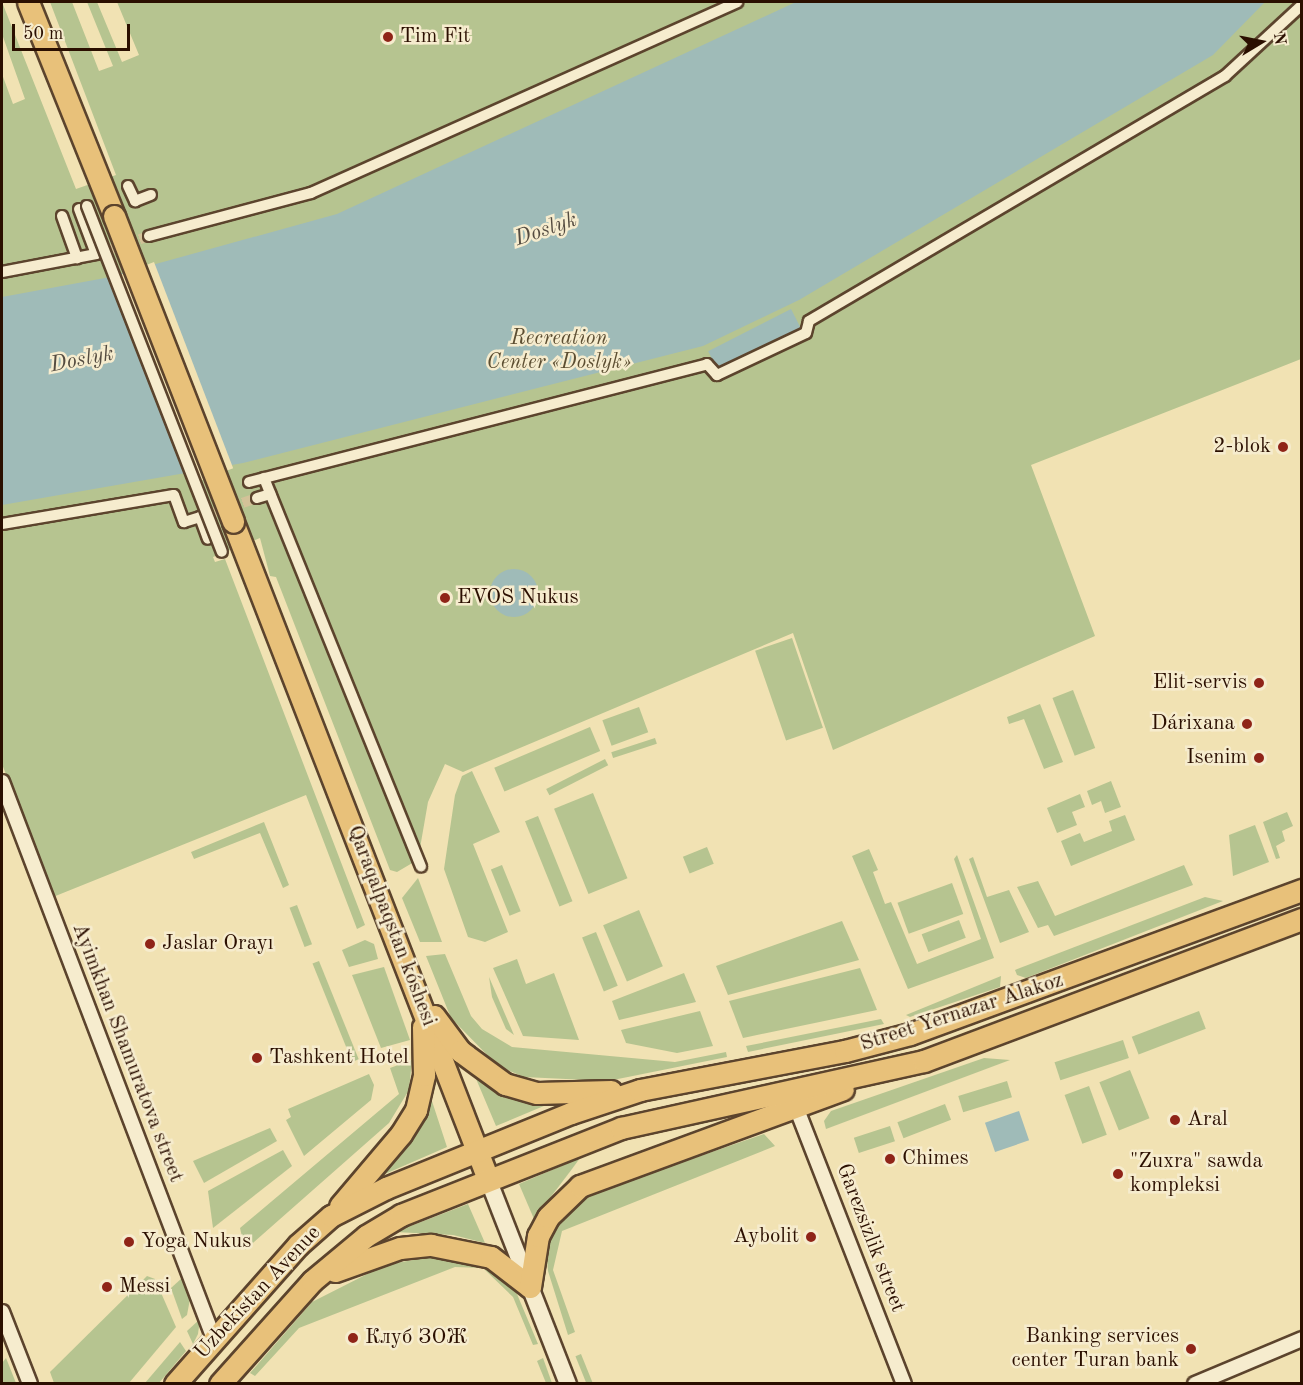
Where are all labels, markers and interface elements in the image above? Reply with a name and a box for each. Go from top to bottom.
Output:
scale bar [15,12,134,50]
north arrow [1231,12,1291,72]
place label: Tim Fit [400,24,470,50]
text: 50 m [23,25,63,43]
marker: Tim Fit [381,30,395,44]
text: N [1270,31,1288,46]
water label: Doslyk [511,207,581,253]
park label: Recreation Center «Doslyk» [487,326,631,376]
water label: Doslyk [48,341,116,379]
place label: 2-blok [1213,434,1271,460]
marker: 2-blok [1276,440,1290,454]
place label: EVOS Nukus [457,585,579,611]
marker: EVOS Nukus [438,591,452,605]
place label: Elit-servis [1153,670,1247,696]
marker: Elit-servis [1252,676,1266,690]
place label: Dárixana [1151,711,1235,737]
marker: Dárixana [1240,717,1254,731]
place label: Isenim [1186,745,1247,771]
marker: Isenim [1252,751,1266,765]
street label: Qaraqalpaqstan kóshesi [341,822,441,1030]
street label: Ayimkhan Shamuratova street [66,920,188,1186]
place label: Jaslar Orayı [162,931,274,957]
marker: Jaslar Orayı [143,937,157,951]
street label: Street Yernazar Alakoz [857,968,1067,1058]
place label: Tashkent Hotel [269,1045,409,1071]
marker: Tashkent Hotel [250,1051,264,1065]
place label: Aral [1187,1107,1228,1133]
marker: Aral [1168,1113,1182,1127]
place label: Chimes [902,1146,969,1172]
place label: "Zuxra" sawda kompleksi [1130,1149,1263,1199]
marker: Chimes [883,1152,897,1166]
street label: Garezsizlik street [830,1160,910,1316]
marker: "Zuxra" sawda kompleksi [1111,1167,1125,1181]
street label: Uzbekistan Avenue [190,1221,326,1365]
place label: Aybolit [733,1224,799,1250]
place label: Yoga Nukus [141,1229,251,1255]
marker: Aybolit [804,1230,818,1244]
marker: Yoga Nukus [122,1235,136,1249]
place label: Messi [119,1274,170,1300]
marker: Messi [100,1280,114,1294]
place label: Banking services center Turan bank [1012,1324,1179,1374]
place label: Клуб ЗОЖ [365,1325,467,1351]
marker: Клуб ЗОЖ [346,1331,360,1345]
marker: Banking services center Turan bank [1184,1342,1198,1356]

